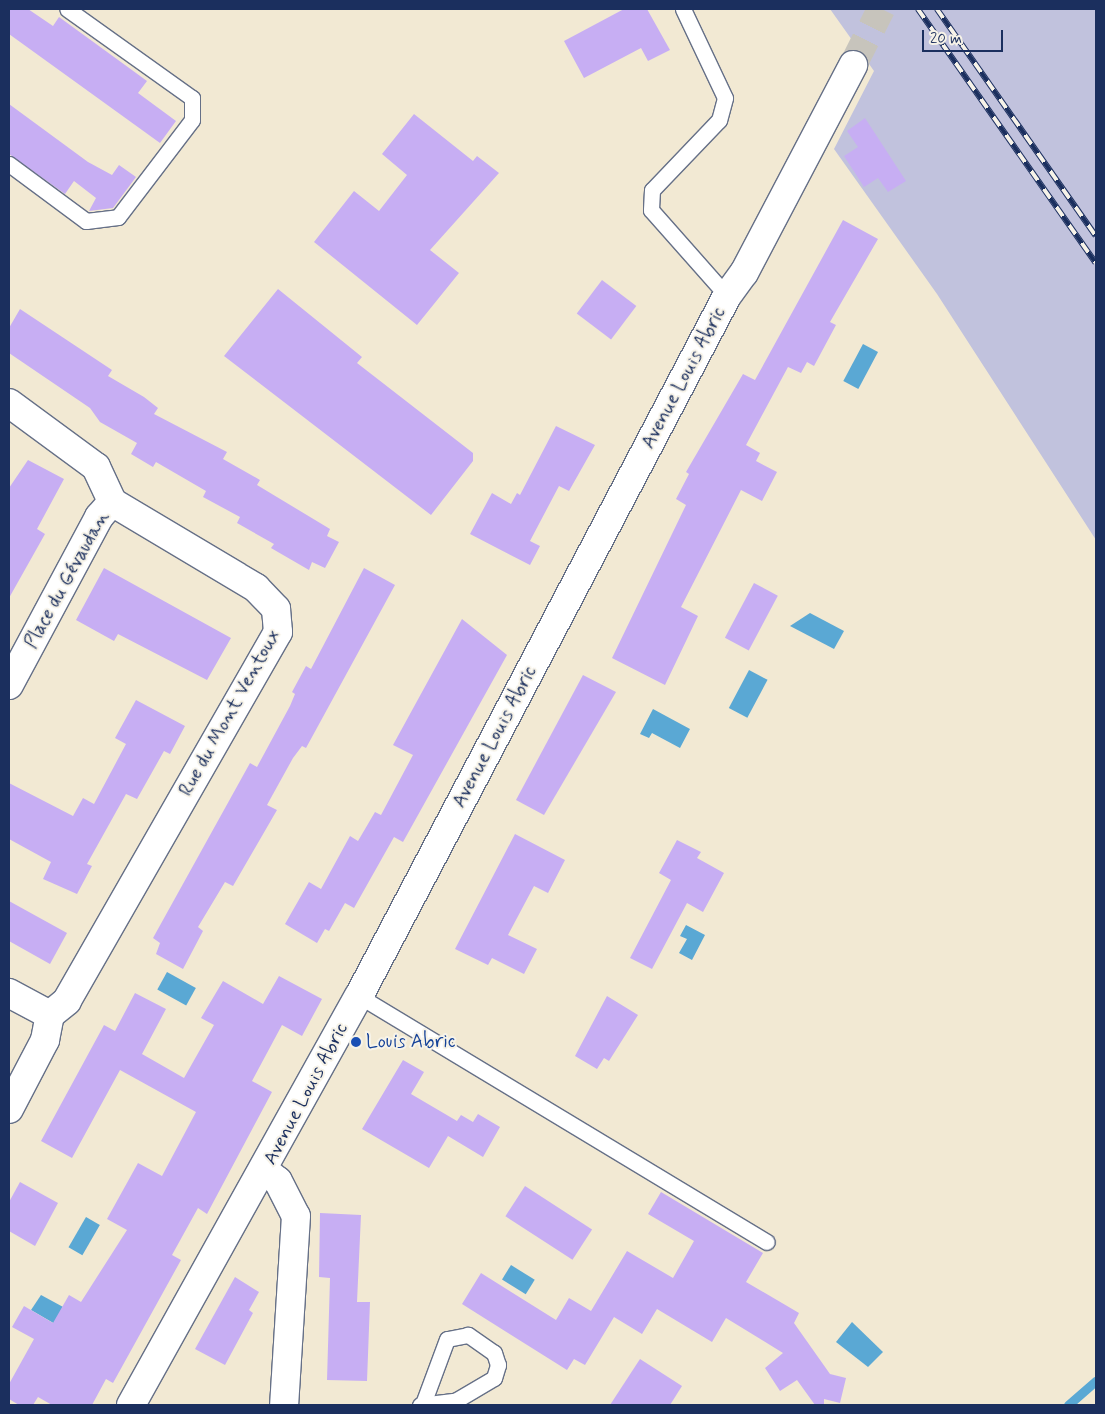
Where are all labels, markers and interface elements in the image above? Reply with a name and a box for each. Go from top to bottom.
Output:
scale bar [925,20,1006,52]
text: 20 m [930,29,962,49]
street label: Avenue Louis Abric [638,306,730,450]
street label: Place du Gévaudan [20,508,114,652]
street label: Rue du Mont Ventoux [178,632,282,794]
street label: Avenue Louis Abric [449,665,541,809]
street label: Avenue Louis Abric [260,1022,352,1166]
place label: Louis Abric [366,1031,452,1053]
marker: Louis Abric [350,1036,362,1048]

